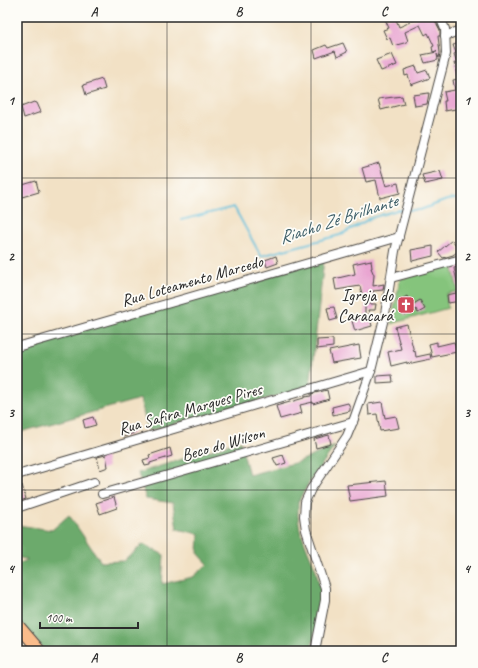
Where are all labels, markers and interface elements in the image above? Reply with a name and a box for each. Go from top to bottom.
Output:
text: A [91,4,99,20]
text: B [236,4,244,20]
text: C [381,4,389,20]
text: 1 [8,93,16,109]
text: 1 [464,93,472,109]
water label: Riacho Zé Brilhante [276,189,403,248]
text: 2 [8,249,15,265]
text: 2 [464,249,471,265]
street label: Rua Loteamento Marcedo [119,250,266,311]
place label: Igreja do Caracará [338,285,395,326]
church icon: Igreja do Caracará [396,295,416,315]
street label: Rua Safira Marques Pires [116,378,266,440]
text: 3 [8,405,15,421]
text: 3 [464,405,471,421]
street label: Beco do Wilson [179,422,267,466]
text: 4 [8,561,16,577]
text: 4 [464,561,472,577]
scale bar [40,604,138,630]
text: 100 m [46,610,73,626]
text: A [91,650,99,666]
text: B [236,650,244,666]
text: C [381,650,389,666]

